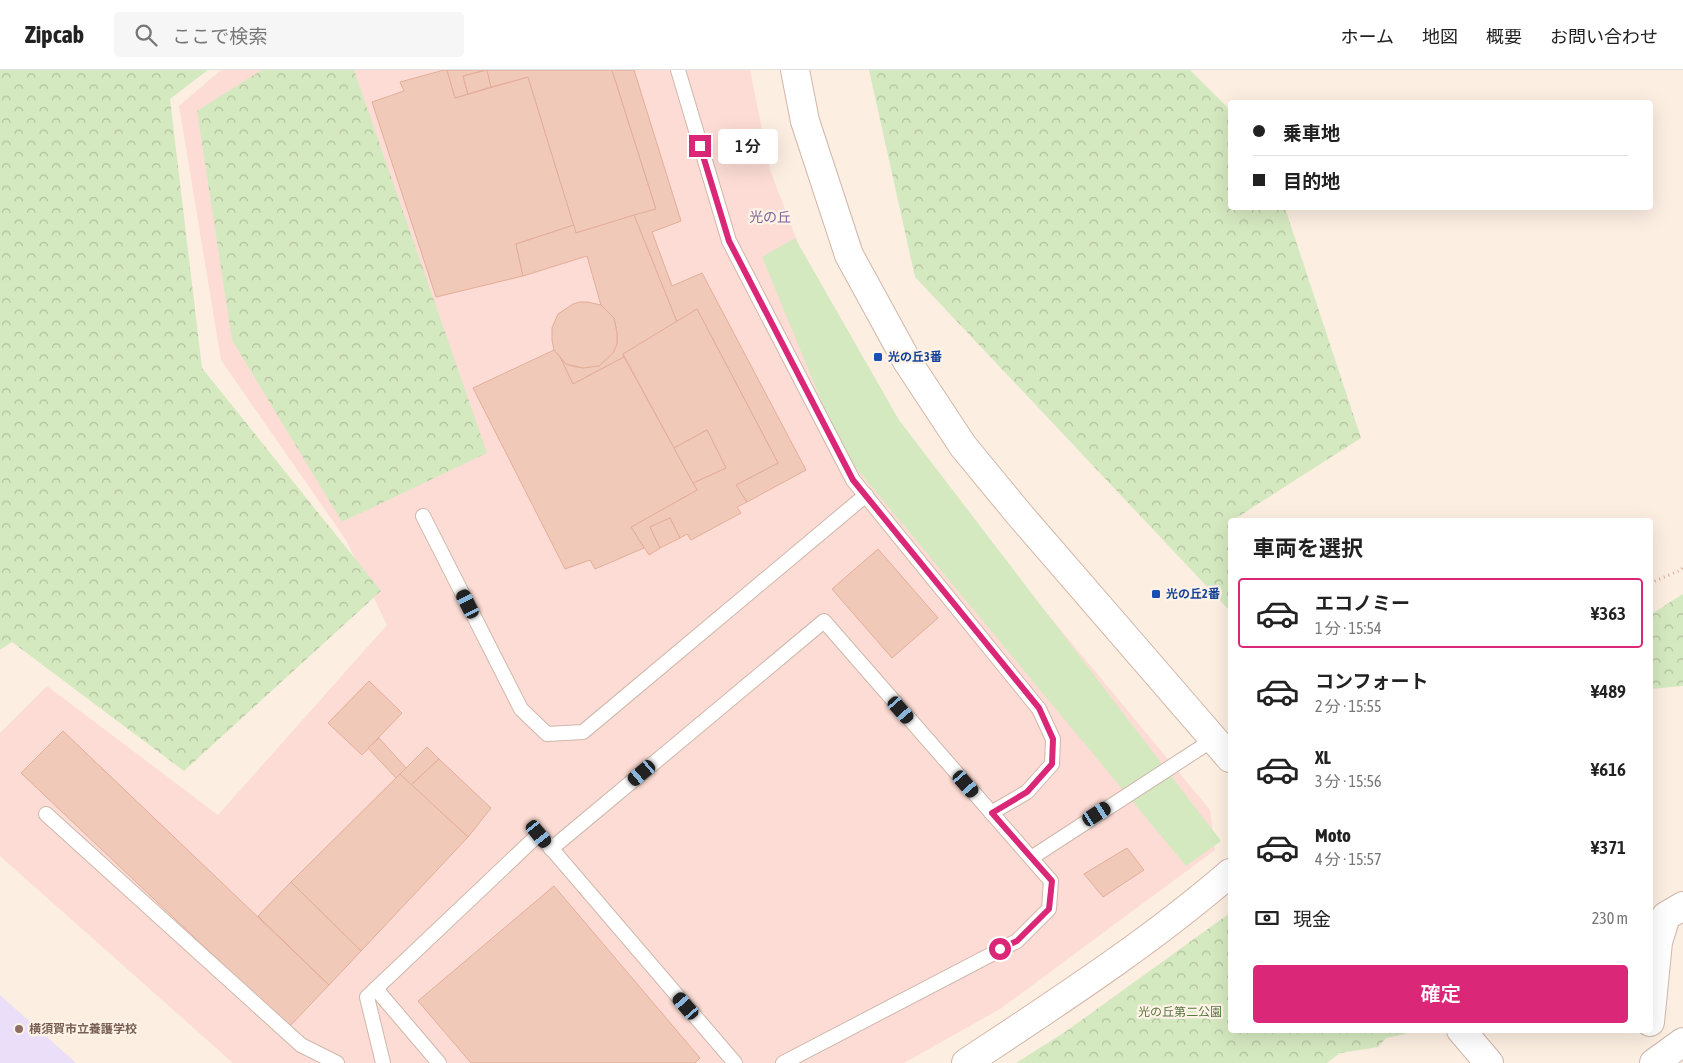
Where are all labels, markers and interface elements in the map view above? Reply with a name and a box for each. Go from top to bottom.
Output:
search box [114,12,464,57]
text: Zipcab [25,21,84,48]
icon: search [132,21,160,49]
text: ここで検索 [172,25,267,47]
text: ホーム [1341,26,1394,47]
text: 地図 [1422,26,1458,47]
text: 概要 [1486,26,1522,47]
text: お問い合わせ [1550,26,1658,47]
text: 乗車地 [1283,122,1340,144]
callout: 1 分 [718,128,778,164]
route end [689,135,711,157]
text: 1 分 [735,137,761,155]
text: 目的地 [1283,170,1340,192]
district label: 光の丘 [749,209,791,225]
place label: 光の丘3番 [888,350,943,364]
marker: 光の丘3番 [872,351,884,363]
text: 車両を選択 [1253,535,1363,561]
car [454,587,481,621]
place label: 光の丘2番 [1166,587,1221,601]
marker: 光の丘2番 [1150,588,1162,600]
icon: car [1255,591,1300,636]
text: エコノミー [1315,592,1410,614]
text: ¥363 [1591,602,1626,624]
text: 1 分 · 15:54 [1315,619,1381,637]
icon: car [1255,669,1300,714]
text: コンフォート [1315,670,1428,692]
text: ¥489 [1591,680,1626,702]
car [885,694,916,726]
text: 2 分 · 15:55 [1315,697,1381,715]
text: XL [1315,746,1331,768]
icon: car [1255,747,1300,792]
car [625,758,658,788]
text: ¥616 [1591,758,1626,780]
car [950,768,981,800]
text: 3 分 · 15:56 [1315,772,1381,790]
car [1080,800,1113,828]
car [523,818,554,850]
text: Moto [1315,824,1351,846]
icon: car [1255,825,1300,870]
text: ¥371 [1591,836,1626,858]
text: 4 分 · 15:57 [1315,850,1381,868]
icon: cash [1253,904,1281,932]
text: 現金 [1293,908,1331,930]
text: 230 m [1592,909,1628,927]
route start [989,938,1011,960]
button: 確定 [1253,965,1628,1023]
car [670,990,701,1022]
park label: 光の丘第二公園 [1138,1005,1222,1019]
place label: 横須賀市立養護学校 [29,1022,137,1036]
marker: 横須賀市立養護学校 [13,1023,25,1035]

